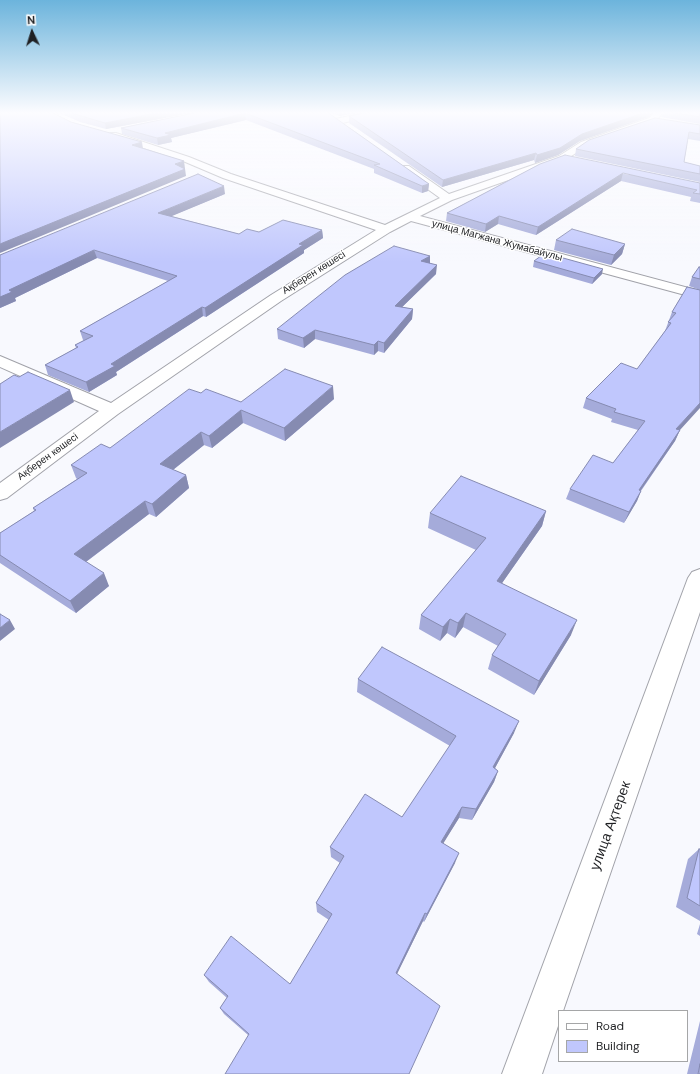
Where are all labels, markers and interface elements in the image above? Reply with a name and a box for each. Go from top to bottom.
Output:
north arrow [12,12,52,52]
text: N [27,13,36,27]
street label: улица Магжана Жумабайулы [430,218,564,264]
street label: Ақберен көшесі [280,249,348,297]
street label: Ақберен көшесі [15,431,81,483]
street label: улица Ақтерек [587,779,635,873]
legend [558,1010,688,1062]
text: Road [596,1018,624,1034]
text: Building [596,1038,640,1054]

